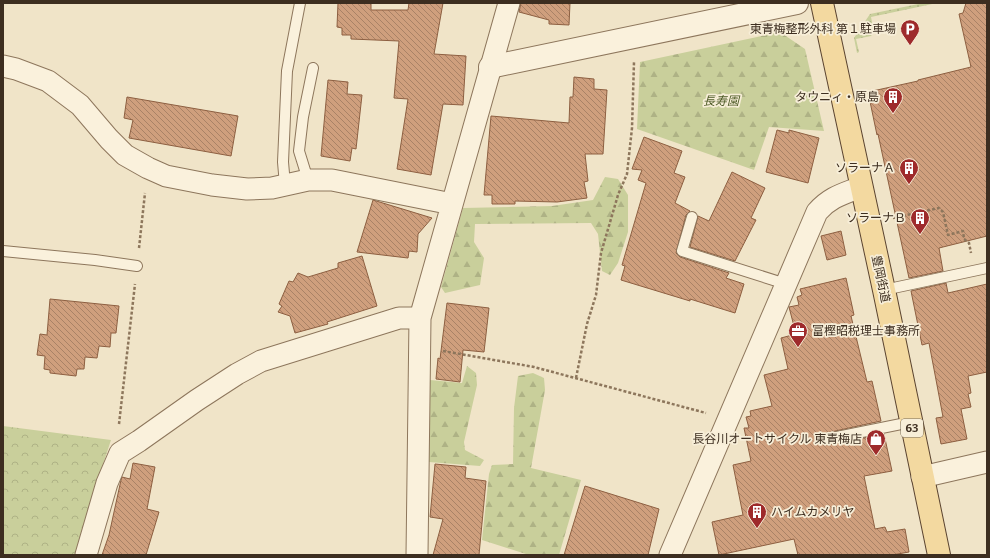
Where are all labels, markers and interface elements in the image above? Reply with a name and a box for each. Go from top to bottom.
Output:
parking icon: 東青梅整形外科 第１駐車場 [899,18,921,46]
place label: 東青梅整形外科 第１駐車場 [750,22,896,36]
building icon: タウニィ・原島 [882,86,904,114]
place label: タウニィ・原島 [795,90,879,104]
park label: 長寿園 [703,94,741,108]
building icon: ソラーナＡ [898,157,920,185]
place label: ソラーナＡ [835,161,895,175]
building icon: ソラーナＢ [909,207,931,235]
place label: ソラーナＢ [846,211,906,225]
street label: 豊岡街道 [869,254,893,304]
office icon: 富樫昭税理士事務所 [787,320,809,348]
place label: 富樫昭税理士事務所 [812,324,920,338]
road number: 63 [901,419,923,437]
shop icon: 長谷川オートサイクル 東青梅店 [865,428,887,456]
place label: 長谷川オートサイクル 東青梅店 [692,432,862,446]
building icon: ハイムカメリヤ [746,501,768,529]
place label: ハイムカメリヤ [771,505,855,519]

